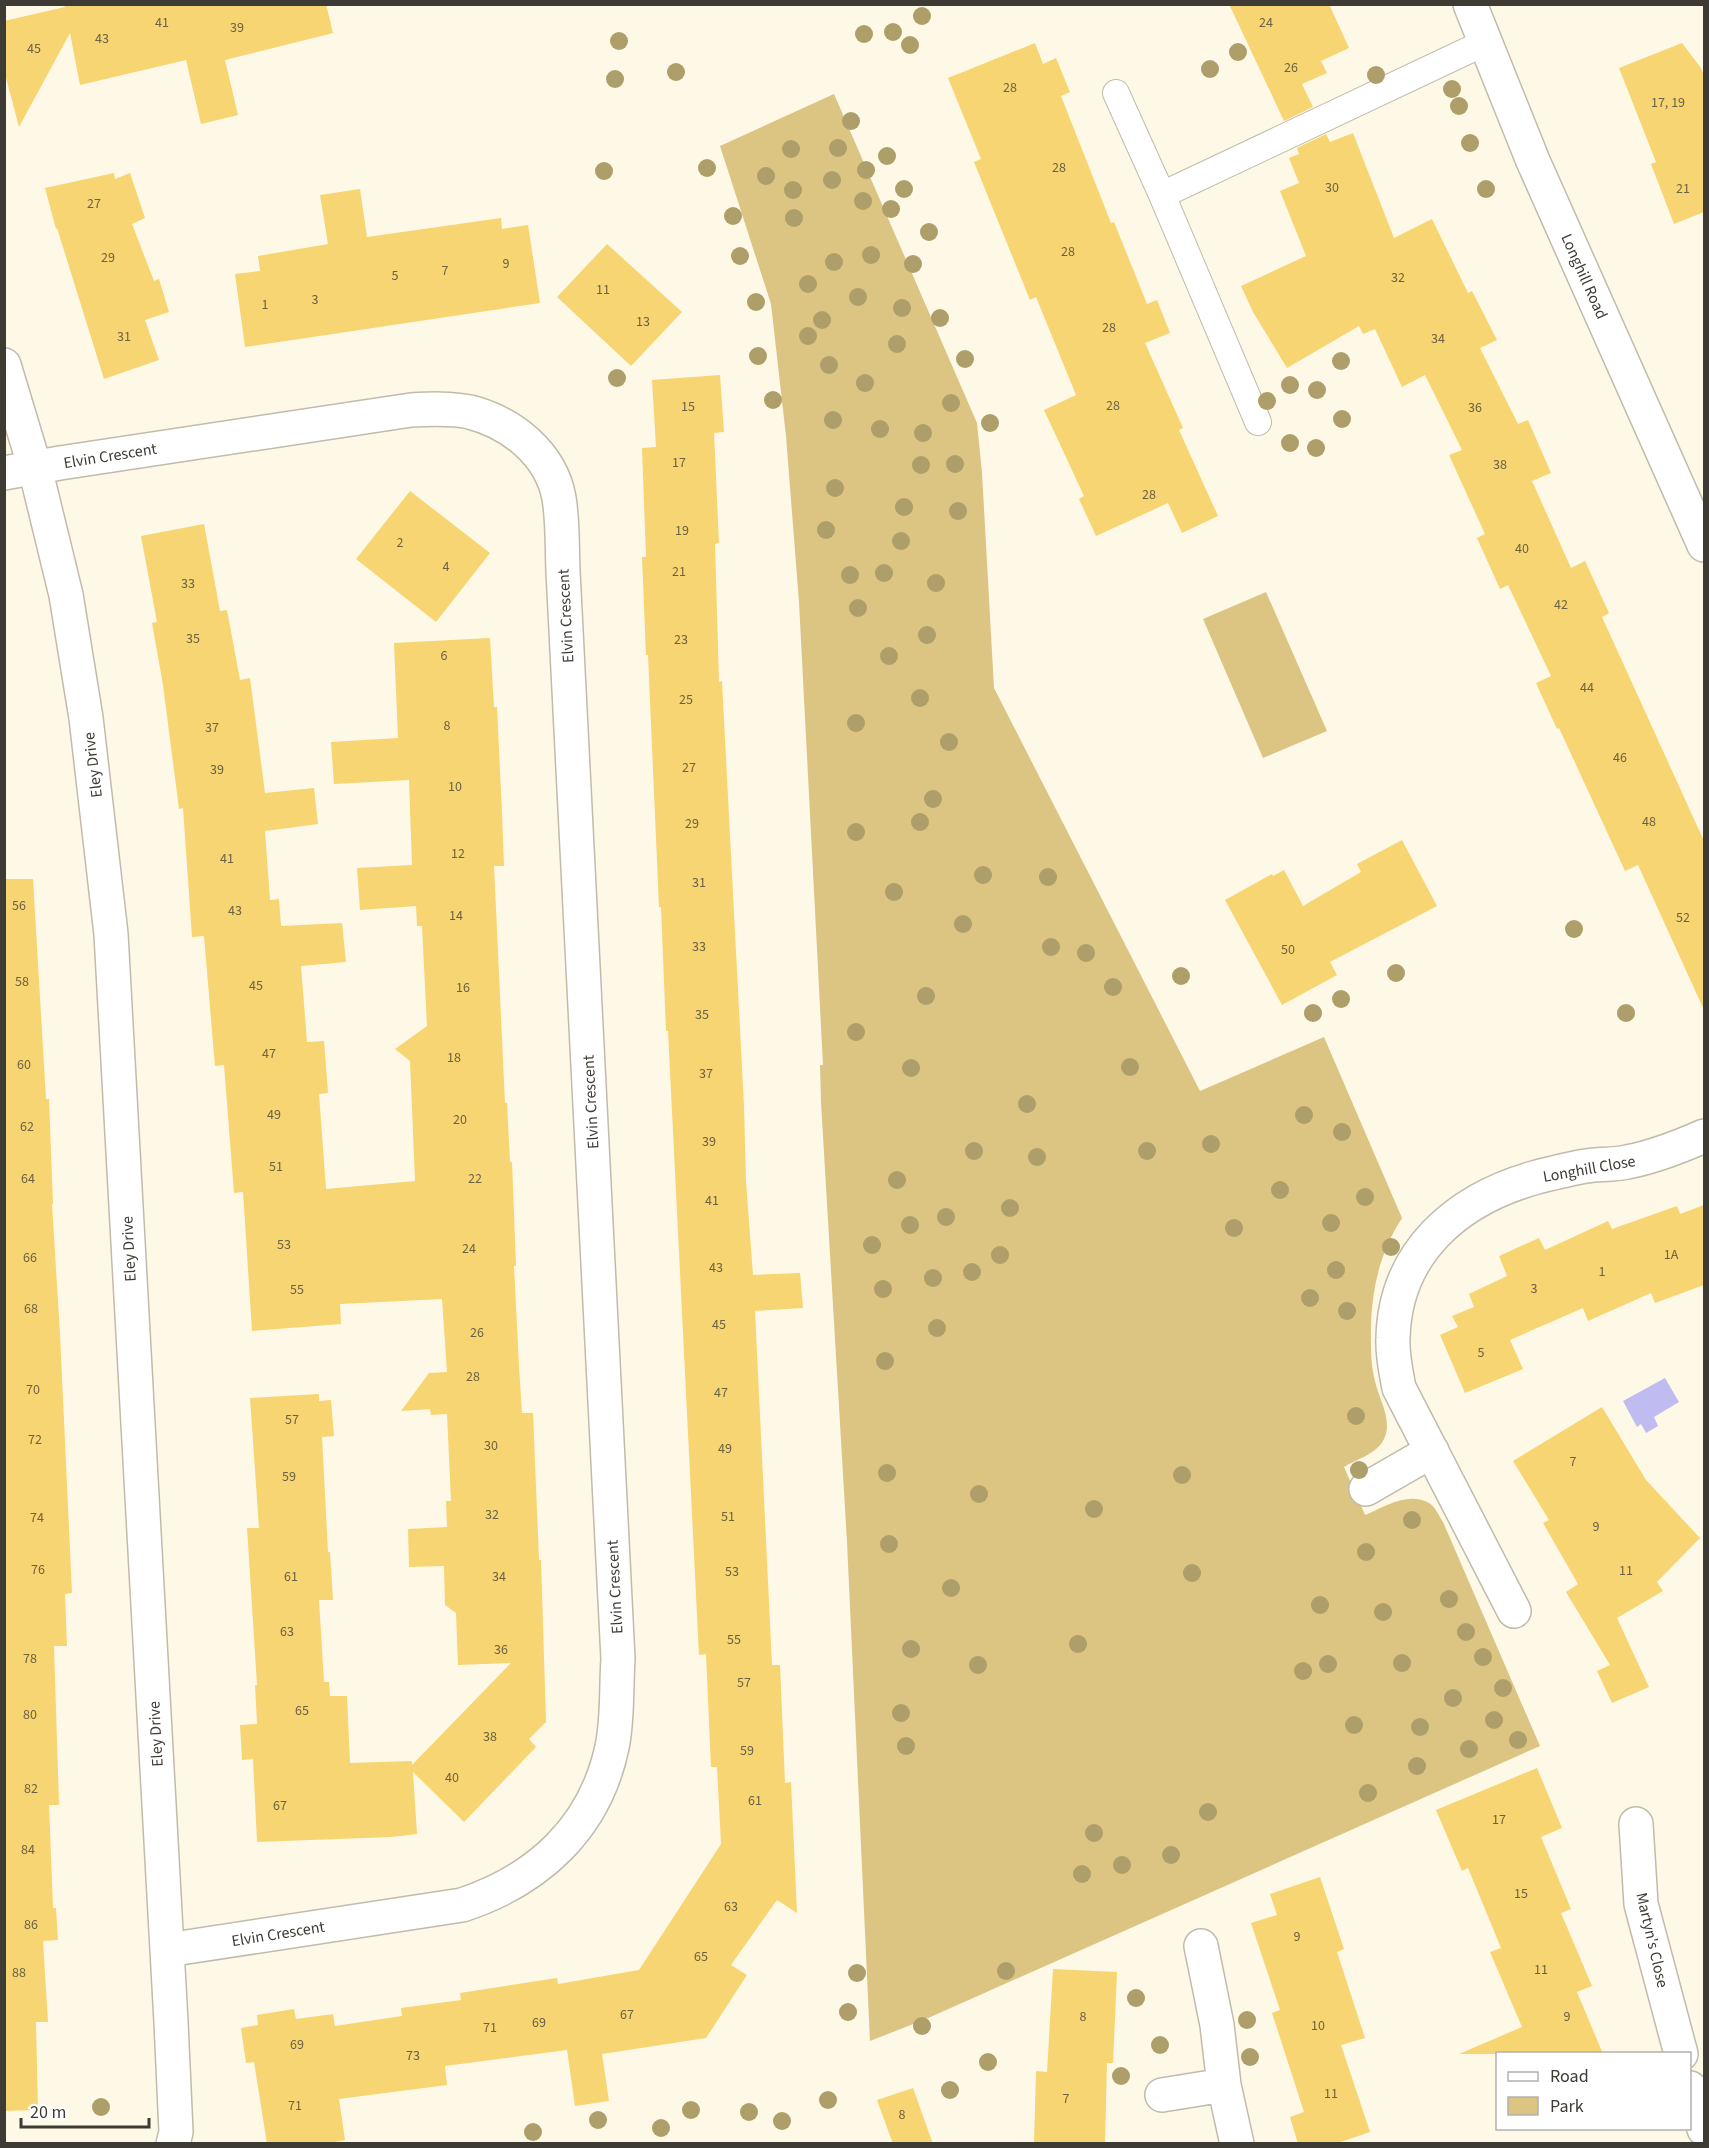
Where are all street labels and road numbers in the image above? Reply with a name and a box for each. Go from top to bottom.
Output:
street label: Longhill Road [1555,230,1613,323]
street label: Elvin Crescent [62,438,159,474]
street label: Elvin Crescent [553,568,579,664]
street label: Eley Drive [78,731,108,799]
street label: Elvin Crescent [578,1054,604,1150]
street label: Longhill Close [1541,1150,1637,1188]
street label: Eley Drive [116,1215,142,1282]
street label: Elvin Crescent [602,1539,628,1635]
street label: Eley Drive [143,1700,169,1767]
street label: Martyn's Close [1630,1891,1674,1990]
street label: Elvin Crescent [230,1916,327,1952]

